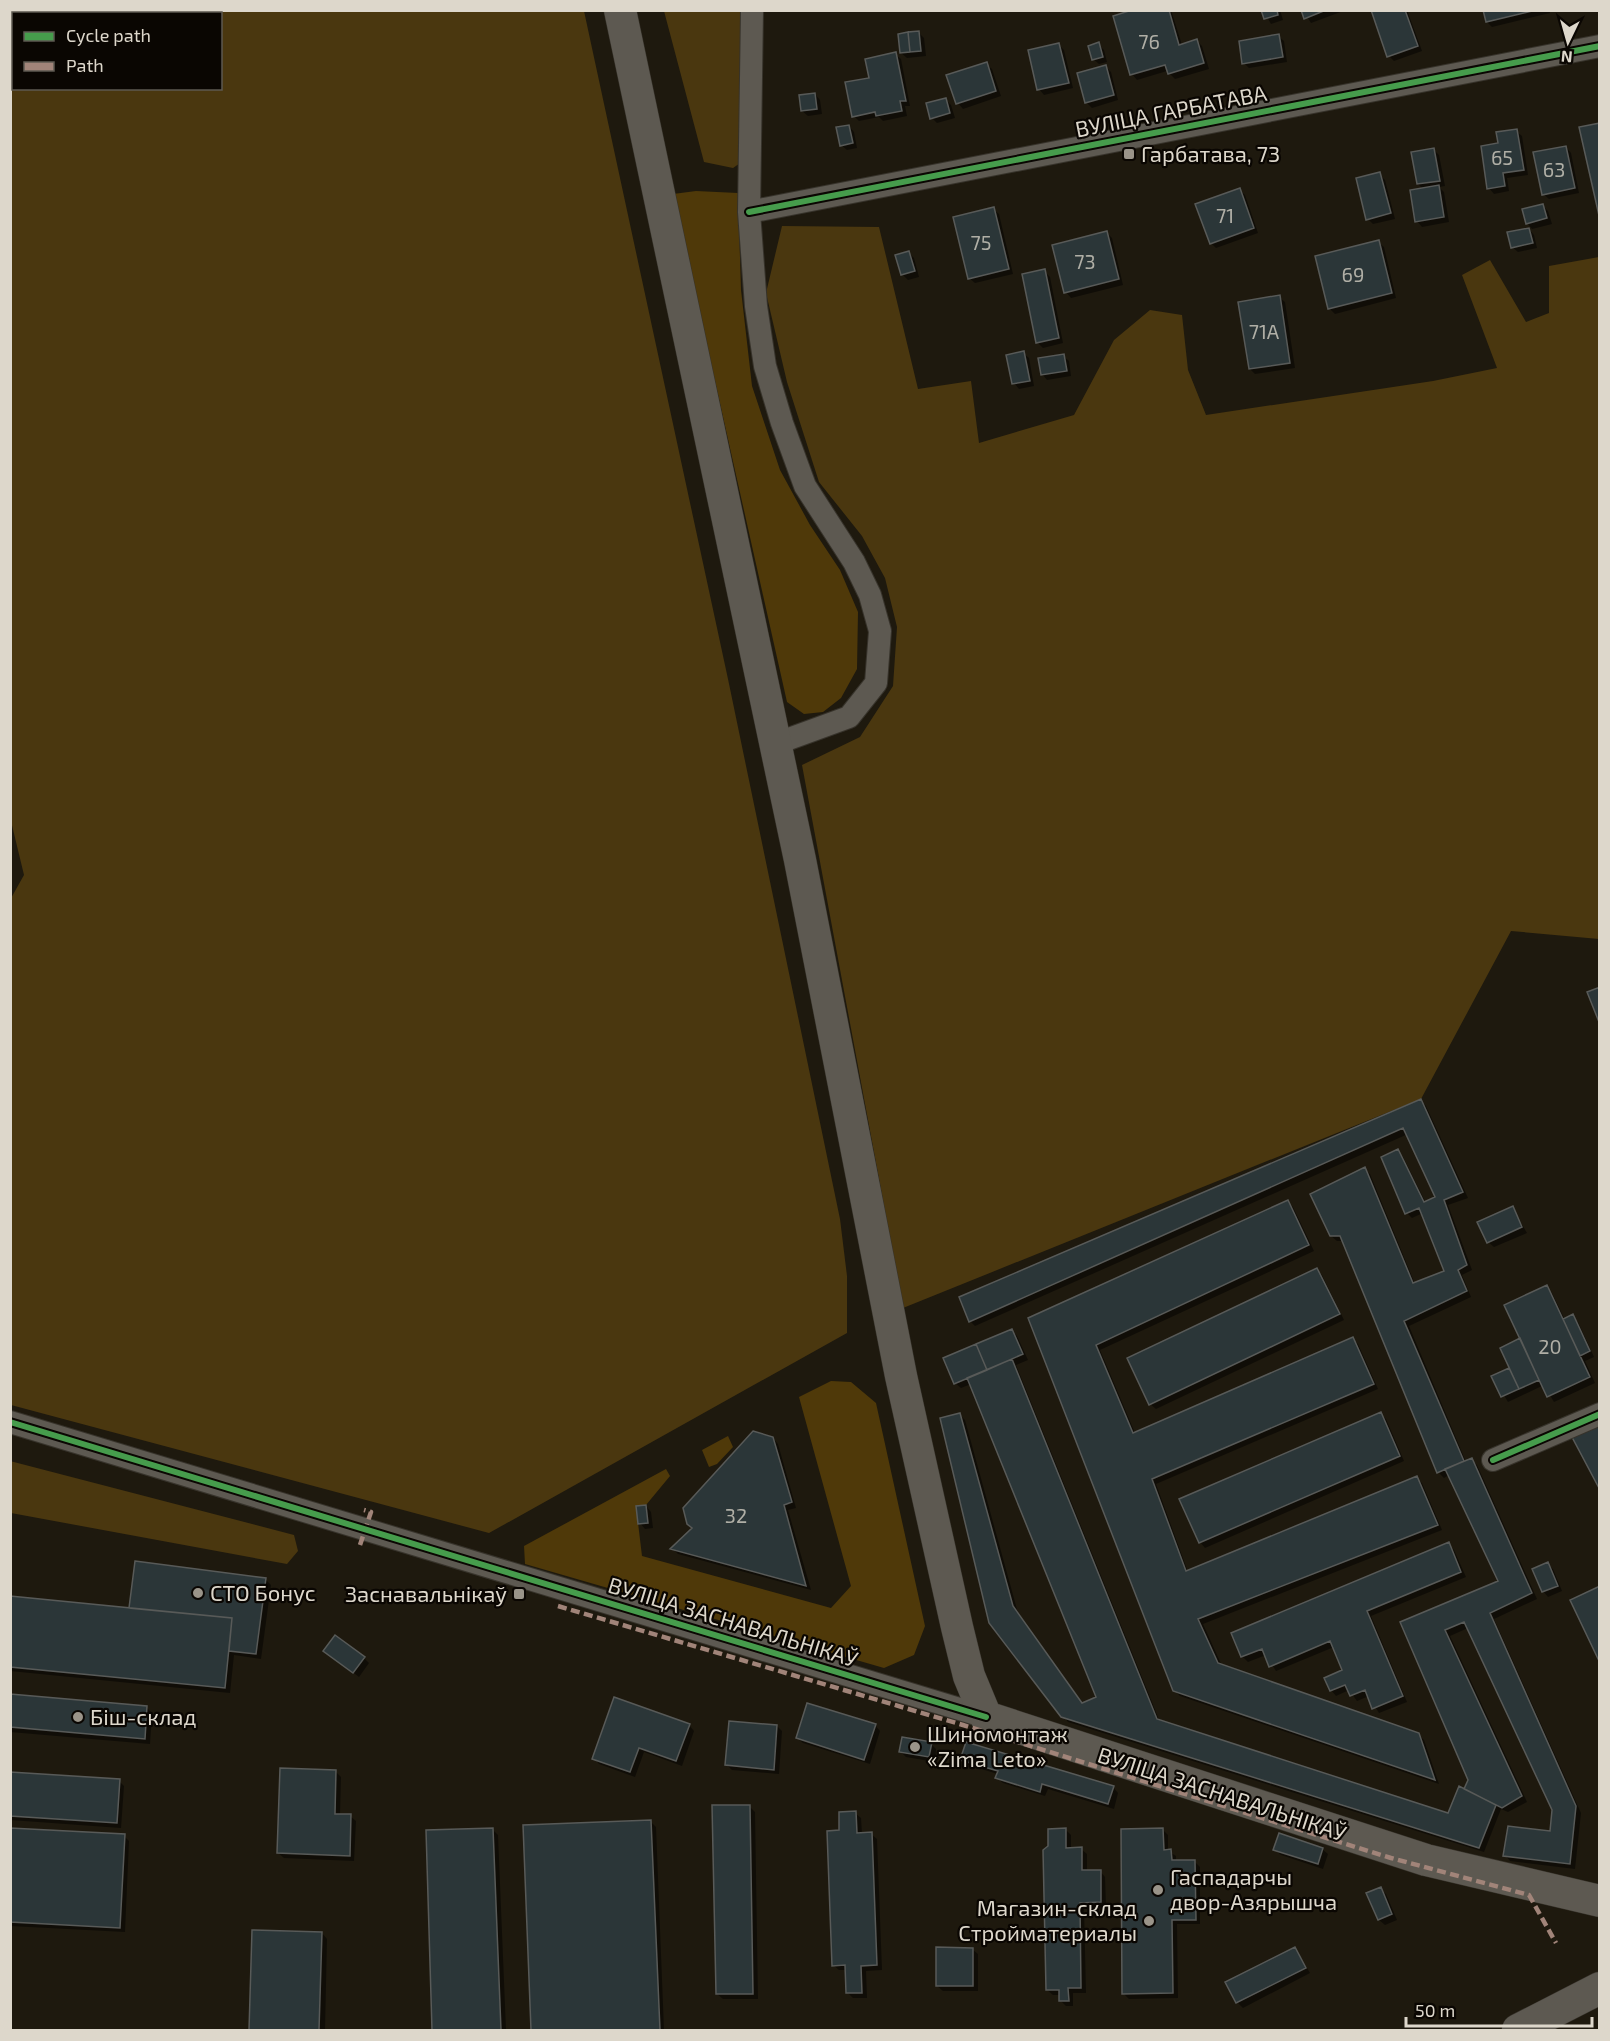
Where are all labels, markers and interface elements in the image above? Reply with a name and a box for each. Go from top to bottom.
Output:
legend [12,12,222,90]
north arrow [1538,12,1598,72]
text: Cycle path [66,24,151,46]
house number: 76 [1138,29,1160,53]
text: N [1560,47,1573,67]
text: Path [66,54,104,76]
street label: ВУЛІЦА ГАРБАТАВА [1073,79,1269,141]
place label: Гарбатава, 73 [1141,140,1280,166]
house number: 65 [1491,145,1513,169]
marker: Гарбатава, 73 [1122,147,1136,161]
house number: 63 [1543,157,1565,181]
house number: 71 [1216,203,1234,227]
house number: 75 [971,230,991,254]
house number: 73 [1074,249,1096,273]
house number: 69 [1342,262,1364,286]
house number: 71А [1249,319,1280,343]
house number: 20 [1538,1334,1562,1358]
house number: 32 [725,1503,747,1527]
street label: ВУЛІЦА ЗАСНАВАЛЬНІКАЎ [605,1571,862,1672]
place label: СТО Бонус [210,1579,316,1606]
place label: Заснавальнікаў [345,1580,507,1607]
marker: СТО Бонус [191,1586,205,1600]
marker: Заснавальнікаў [512,1587,526,1601]
place label: Біш-склад [90,1703,196,1729]
marker: Біш-склад [71,1710,85,1724]
place label: Шиномонтаж «Zima Leto» [927,1720,1068,1771]
marker: Шиномонтаж «Zima Leto» [908,1740,922,1754]
street label: ВУЛІЦА ЗАСНАВАЛЬНІКАЎ [1095,1741,1350,1846]
place label: Гаспадарчы двор-Азярышча [1170,1863,1337,1914]
marker: Гаспадарчы двор-Азярышча [1151,1883,1165,1897]
place label: Магазин-склад Стройматериалы [958,1894,1137,1945]
marker: Магазин-склад Стройматериалы [1142,1914,1156,1928]
scale bar [1406,1990,1592,2028]
text: 50 m [1415,1999,1455,2021]

